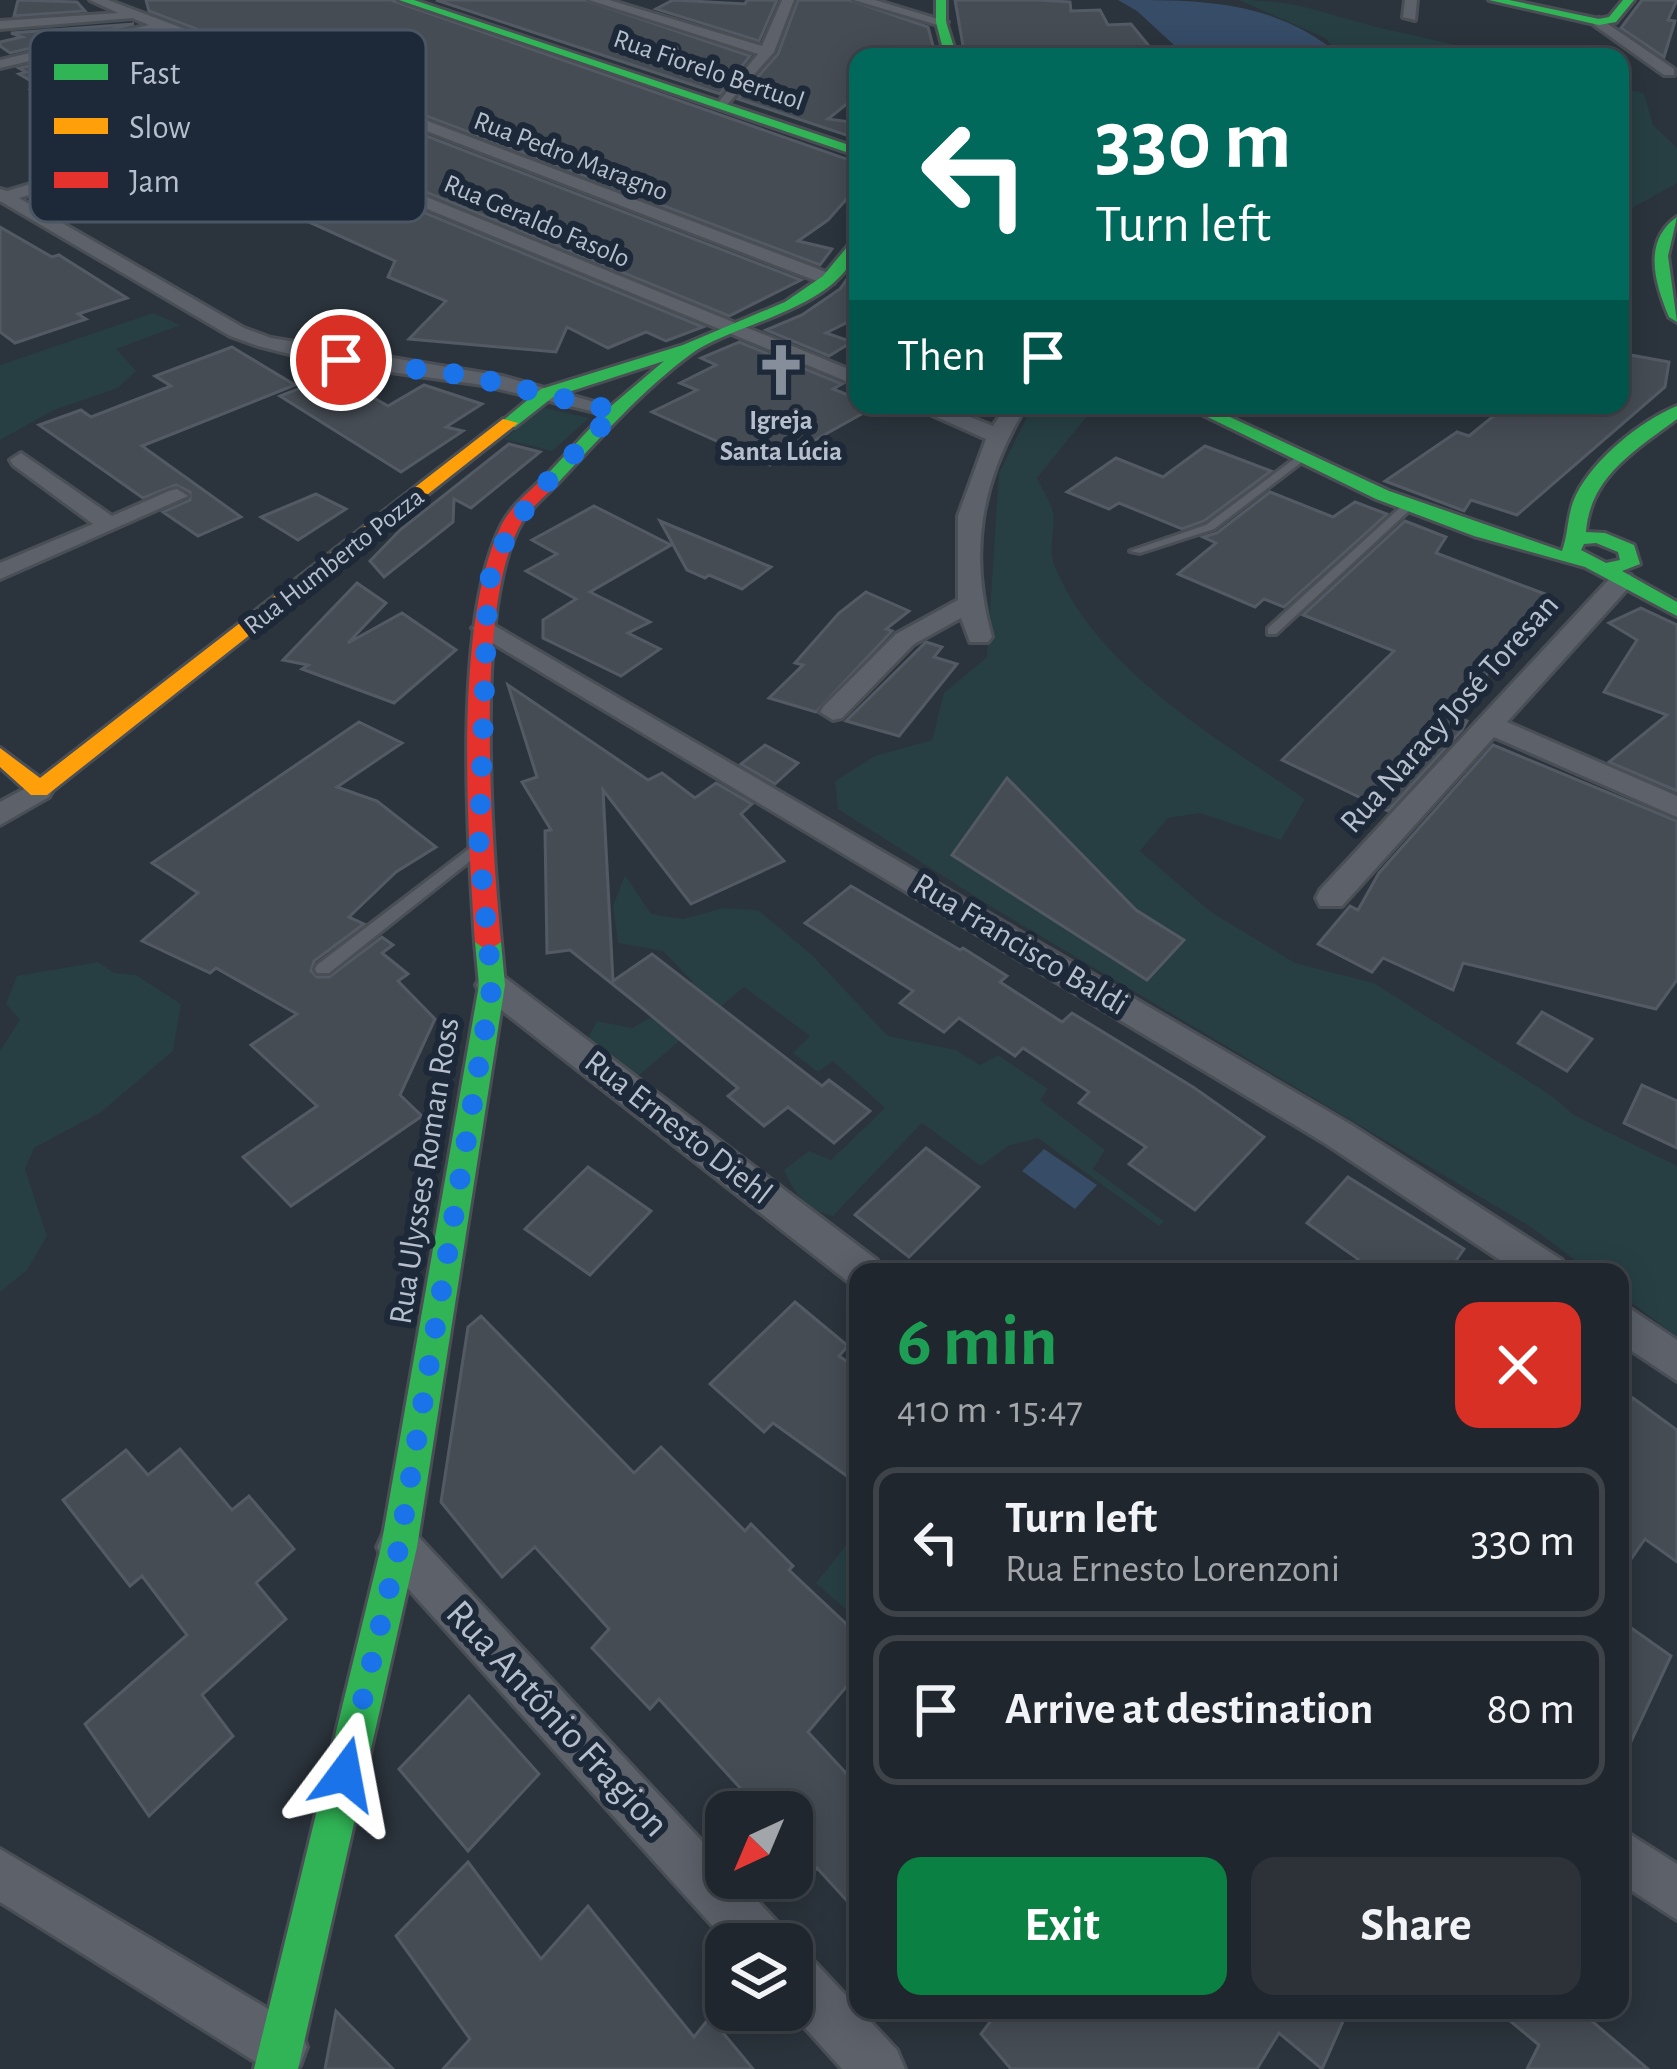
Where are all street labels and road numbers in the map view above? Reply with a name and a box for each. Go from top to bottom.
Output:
street label: Rua Fiorelo Bertuol [610,25,808,115]
street label: Rua Pedro Maragno [470,107,672,205]
street label: Rua Geraldo Fasolo [440,170,634,272]
street label: Rua Humberto Pozza [239,483,429,639]
street label: Rua Naracy José Toresan [1335,588,1565,840]
street label: Rua Francisco Baldi [907,868,1133,1022]
street label: Rua Ulysses Roman Ross [384,1015,466,1327]
street label: Rua Ernesto Diehl [578,1045,778,1211]
street label: Rua Antônio Fragion [438,1594,676,1844]

